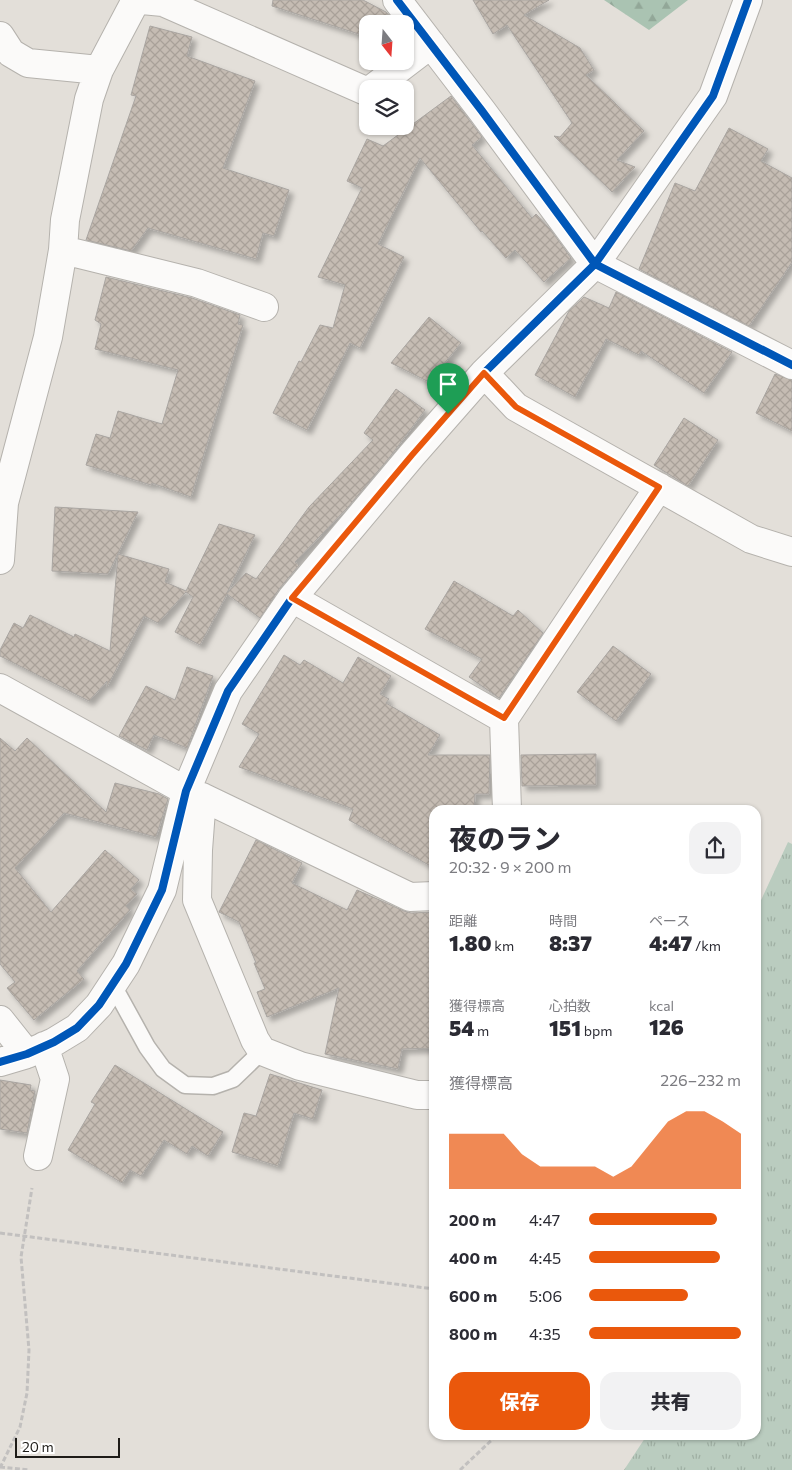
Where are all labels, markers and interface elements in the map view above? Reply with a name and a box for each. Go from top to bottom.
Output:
north arrow [359,15,414,70]
map controls [359,15,414,135]
button: layers [359,80,414,135]
pin [427,363,469,414]
icon: arrive [434,370,462,398]
text: 夜のラン [449,821,561,855]
button: share [689,822,741,874]
text: 20:32 · 9 × 200 m [449,857,572,876]
text: 距離 [449,912,477,929]
text: 時間 [549,912,577,929]
text: ペース [649,912,690,929]
text: 1.80 [449,930,492,955]
text: 8:37 [549,930,592,955]
text: 4:47 [649,930,692,955]
text: km [492,937,514,954]
text: /km [692,937,721,954]
text: 獲得標高 [449,997,505,1014]
text: 心拍数 [549,997,591,1014]
text: kcal [649,997,674,1014]
text: 126 [649,1014,684,1039]
text: 54 [449,1015,474,1040]
text: 151 [549,1015,581,1040]
text: m [474,1022,489,1039]
text: bpm [581,1022,612,1039]
text: 226–232 m [660,1070,741,1089]
text: 獲得標高 [449,1073,513,1092]
text: 200 m [449,1210,496,1229]
text: 4:47 [529,1210,560,1229]
text: 400 m [449,1248,497,1267]
text: 4:45 [529,1248,561,1267]
text: 600 m [449,1286,497,1305]
text: 5:06 [529,1286,562,1305]
text: 800 m [449,1324,497,1343]
text: 4:35 [529,1324,561,1343]
button: 保存 [449,1372,590,1430]
button: 共有 [600,1372,741,1430]
scale bar [15,1435,120,1458]
text: 20 m [22,1438,54,1455]

